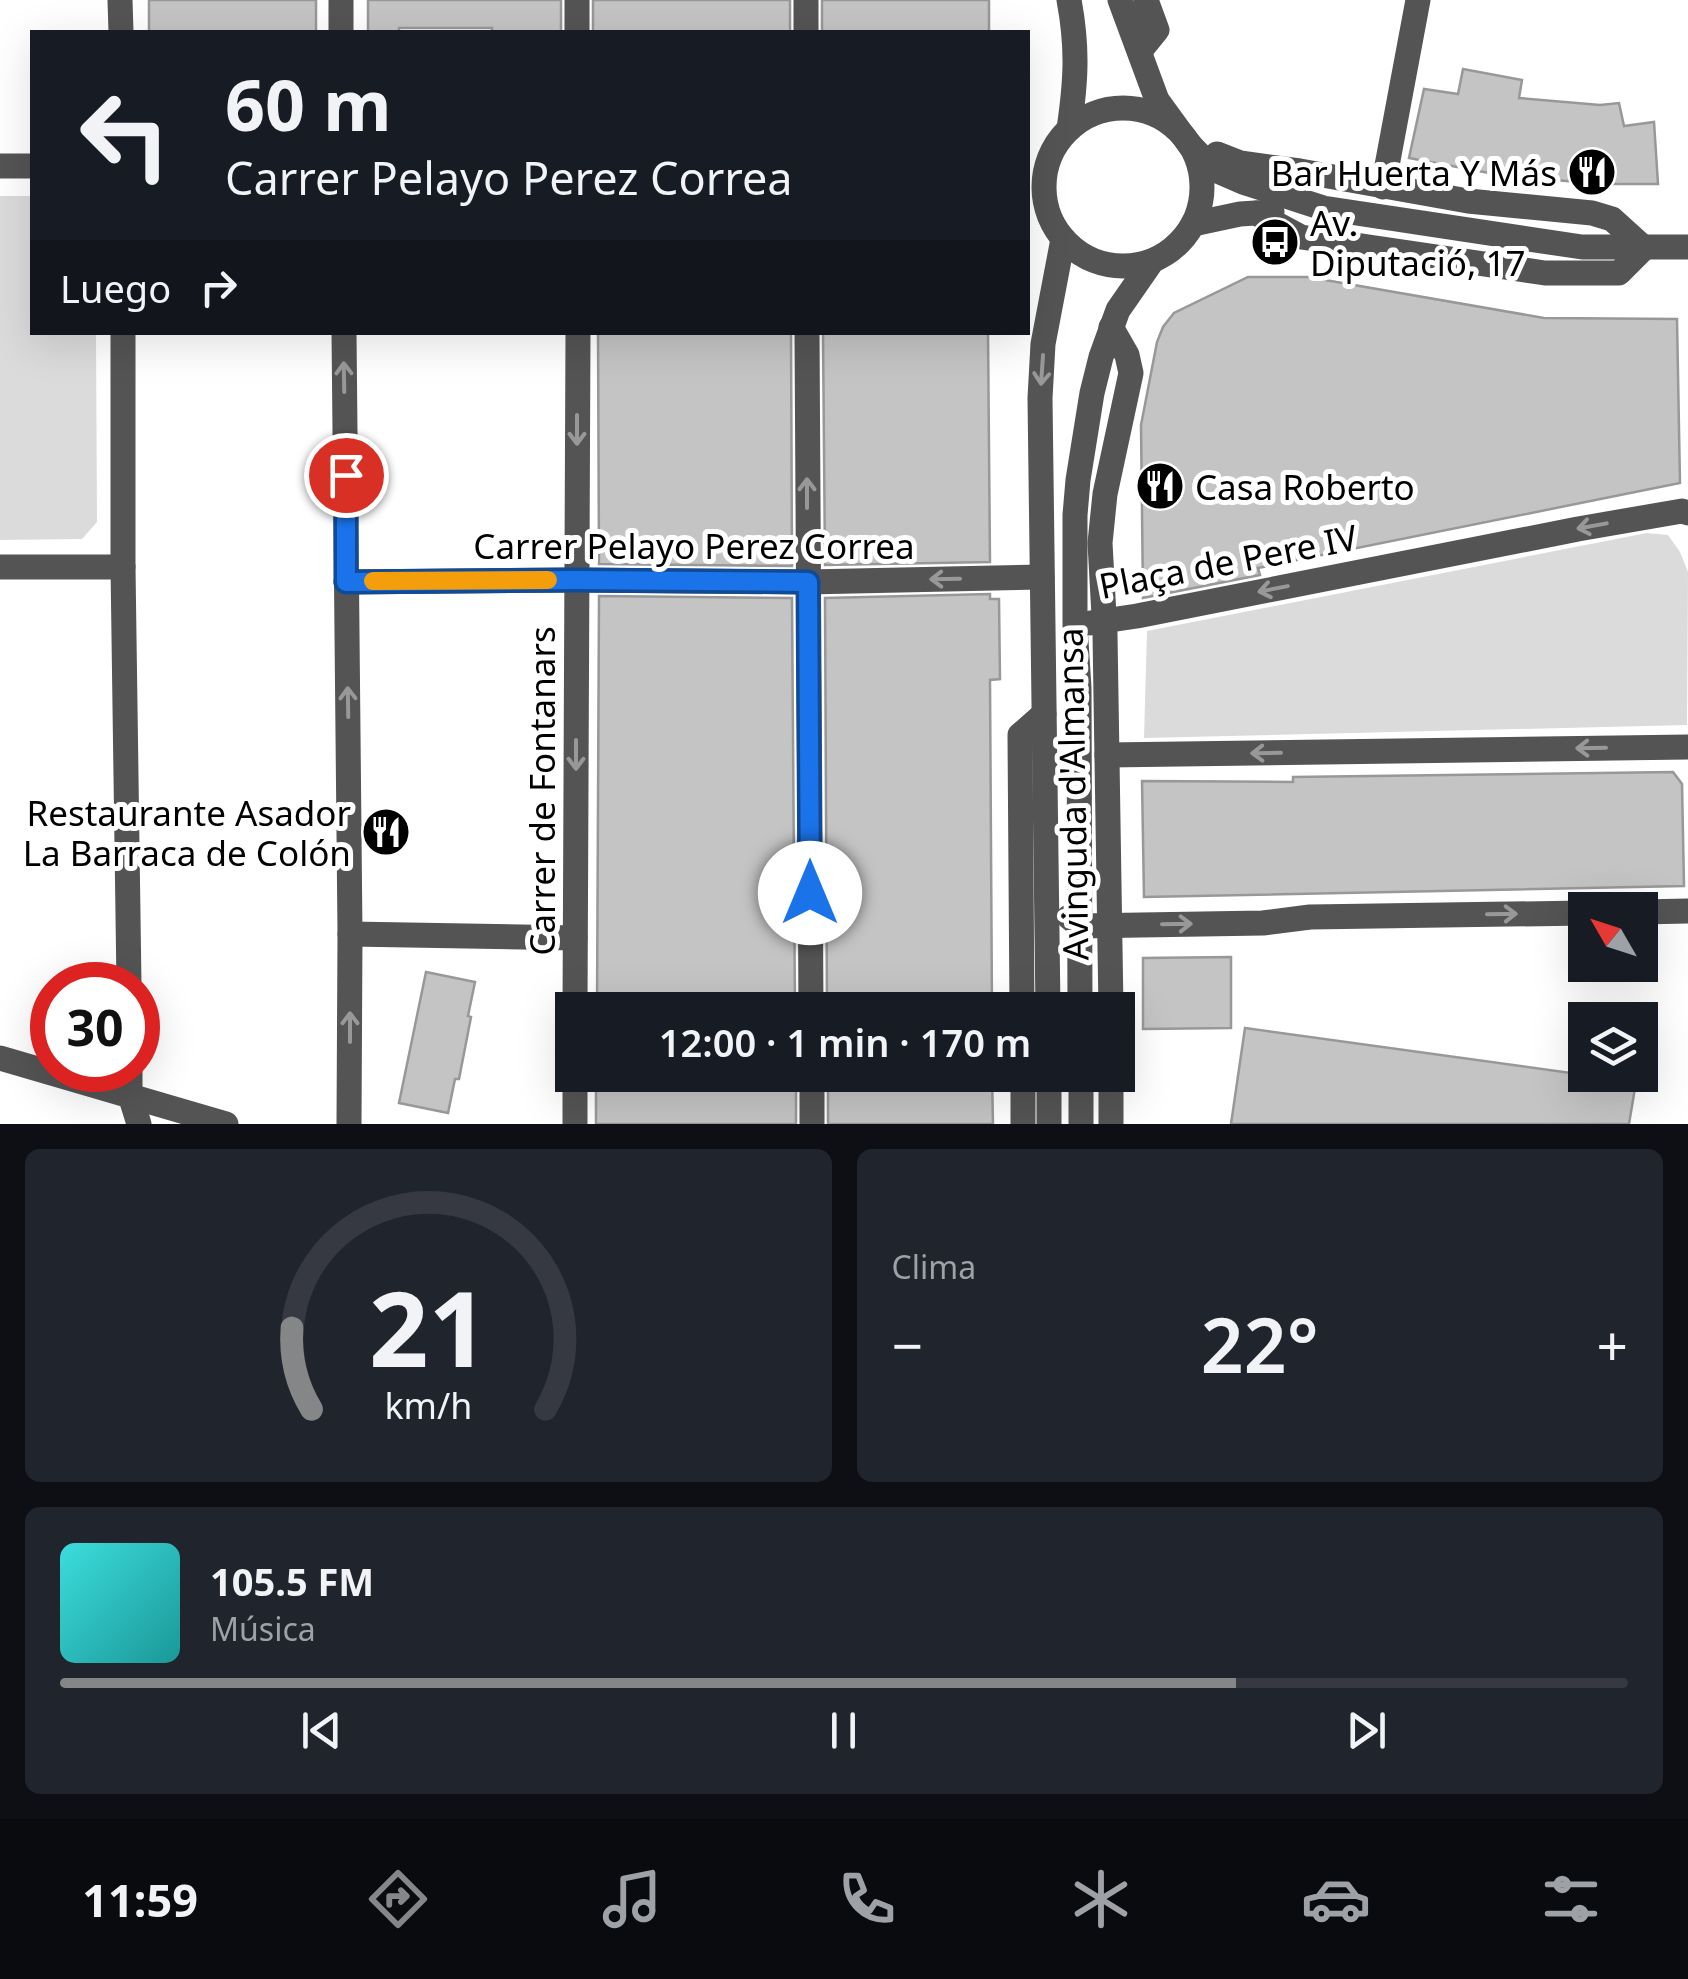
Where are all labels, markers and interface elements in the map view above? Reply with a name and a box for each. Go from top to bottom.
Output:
text: 60 m [225,56,392,152]
icon: left [60,70,190,200]
restaurant icon: Bar Huerta Y Más [1566,146,1618,198]
text: Carrer Pelayo Perez Correa [225,147,793,208]
place label: Bar Huerta Y Más [1271,149,1557,196]
place label: Av. Diputació, 17 [1310,199,1526,286]
bus stop icon: Av. Diputació, 17 [1249,216,1301,268]
icon: right [191,260,246,315]
text: Luego [60,262,171,314]
one-way arrow [1032,353,1051,385]
one-way arrow [335,361,354,393]
one-way arrow [568,412,586,445]
pin [304,433,389,518]
icon: arrive [319,448,374,503]
restaurant icon: Casa Roberto [1134,460,1186,512]
place label: Casa Roberto [1195,463,1415,510]
one-way arrow [798,477,816,510]
street label: Plaça de Pere IV [1095,513,1361,609]
one-way arrow [1576,517,1609,536]
street label: Carrer Pelayo Perez Correa [473,522,915,569]
one-way arrow [929,570,962,588]
one-way arrow [1258,580,1290,599]
street label: Carrer de Fontanars [518,626,565,956]
street label: Avinguda d'Almansa [1046,627,1098,961]
one-way arrow [338,686,358,718]
one-way arrow [566,738,586,770]
one-way arrow [1575,739,1607,758]
one-way arrow [1250,743,1282,762]
place label: Restaurante Asador La Barraca de Colón [23,789,351,876]
restaurant icon: Restaurante Asador La Barraca de Colón [360,806,412,858]
position arrow [758,841,862,945]
north arrow [1568,892,1658,982]
map controls [1568,892,1658,1092]
one-way arrow [1484,904,1517,924]
one-way arrow [1160,914,1193,934]
speed limit sign: 30 [30,962,160,1092]
button: layers [1568,1002,1658,1092]
one-way arrow [340,1011,360,1044]
text: 12:00 · 1 min · 170 m [659,1016,1031,1068]
text: Clima [892,1245,976,1288]
text: 21 [369,1256,488,1397]
text: 22° [1201,1293,1319,1395]
text: − [892,1307,923,1382]
text: + [1597,1307,1628,1382]
text: km/h [384,1381,472,1429]
text: 105.5 FM [210,1555,374,1607]
text: Música [210,1607,316,1650]
icon: previous [294,1703,349,1758]
icon: pause [816,1703,871,1758]
icon: next [1339,1703,1394,1758]
icon: directions [363,1864,433,1934]
icon: music [597,1864,667,1934]
icon: phone [832,1864,902,1934]
icon: climate [1066,1864,1136,1934]
icon: car [1301,1864,1371,1934]
icon: filters [1536,1864,1606,1934]
text: 11:59 [82,1869,198,1930]

